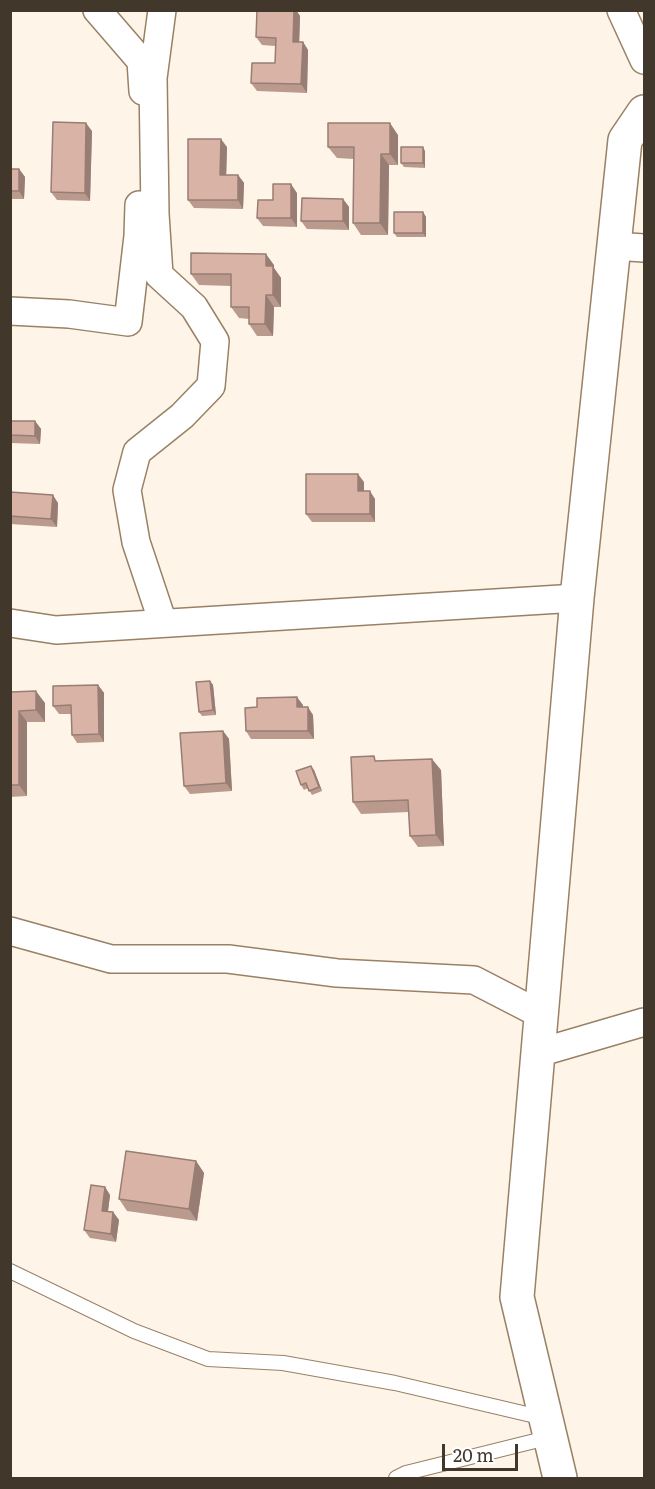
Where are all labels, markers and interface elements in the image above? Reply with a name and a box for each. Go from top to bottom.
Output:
scale bar [445,1432,522,1470]
text: 20 m [453,1441,494,1468]

